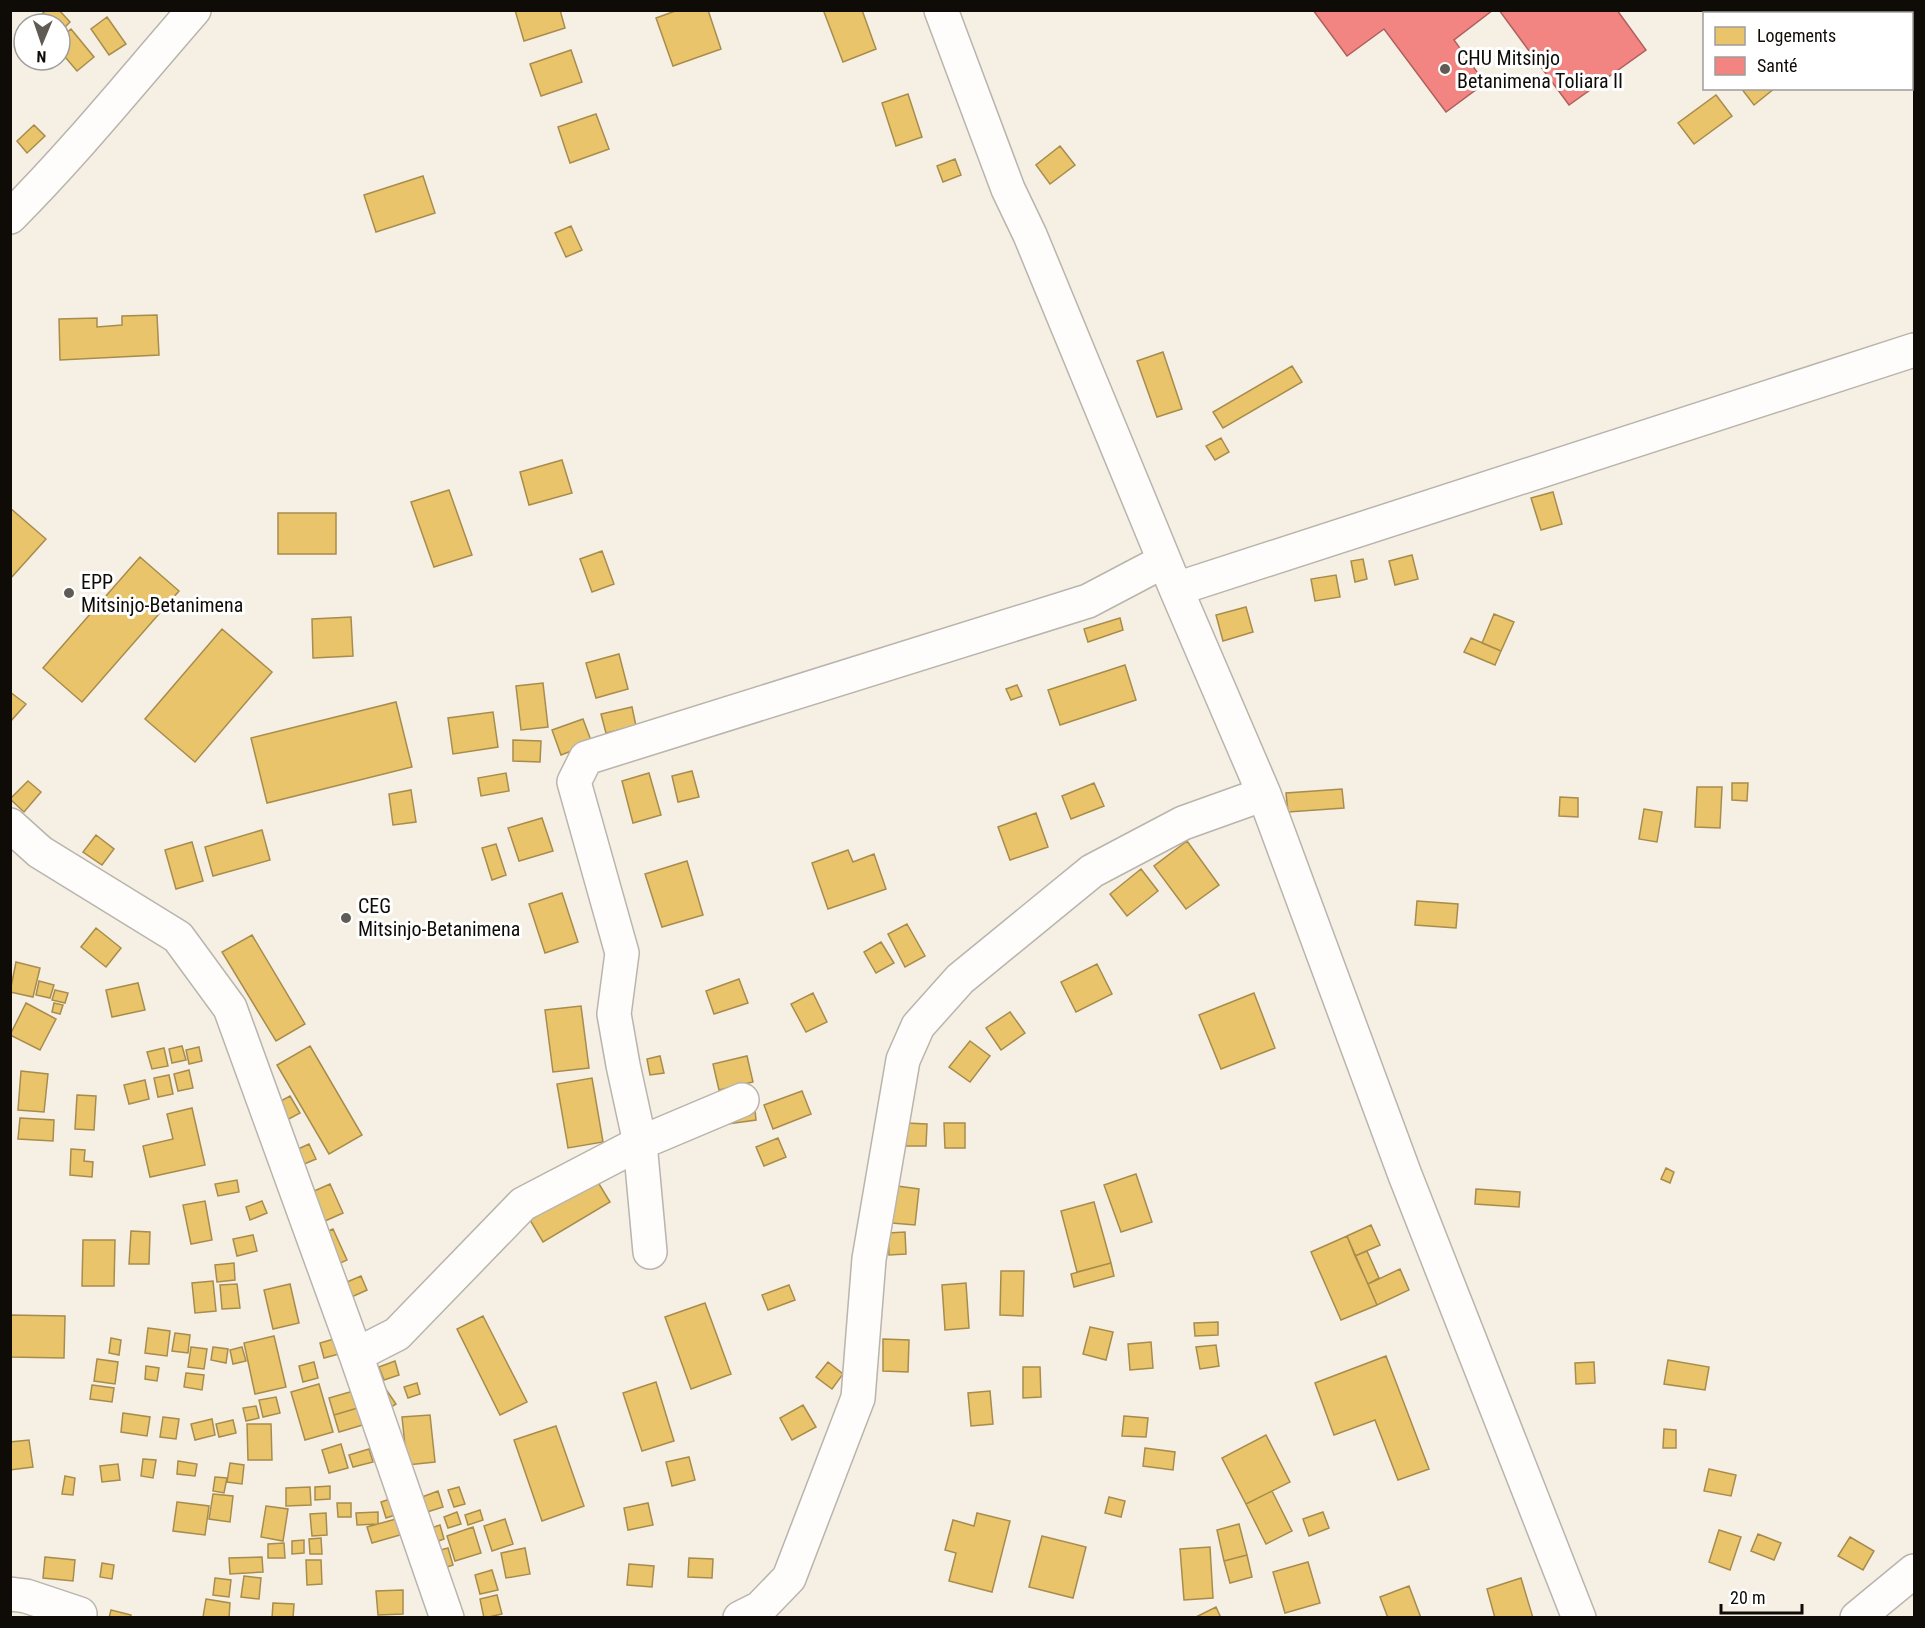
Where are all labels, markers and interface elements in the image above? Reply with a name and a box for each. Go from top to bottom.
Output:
north arrow [12,12,72,72]
legend [1703,12,1913,90]
text: Logements [1757,25,1836,46]
place label: CHU Mitsinjo Betanimena Toliara II [1457,46,1623,93]
text: N [36,47,47,66]
text: Santé [1757,55,1797,76]
marker: CHU Mitsinjo Betanimena Toliara II [1438,62,1452,76]
place label: EPP Mitsinjo-Betanimena [81,570,243,617]
marker: EPP Mitsinjo-Betanimena [62,586,76,600]
place label: CEG Mitsinjo-Betanimena [358,894,520,941]
marker: CEG Mitsinjo-Betanimena [339,911,353,925]
scale bar [1721,1577,1802,1615]
text: 20 m [1730,1587,1765,1608]

